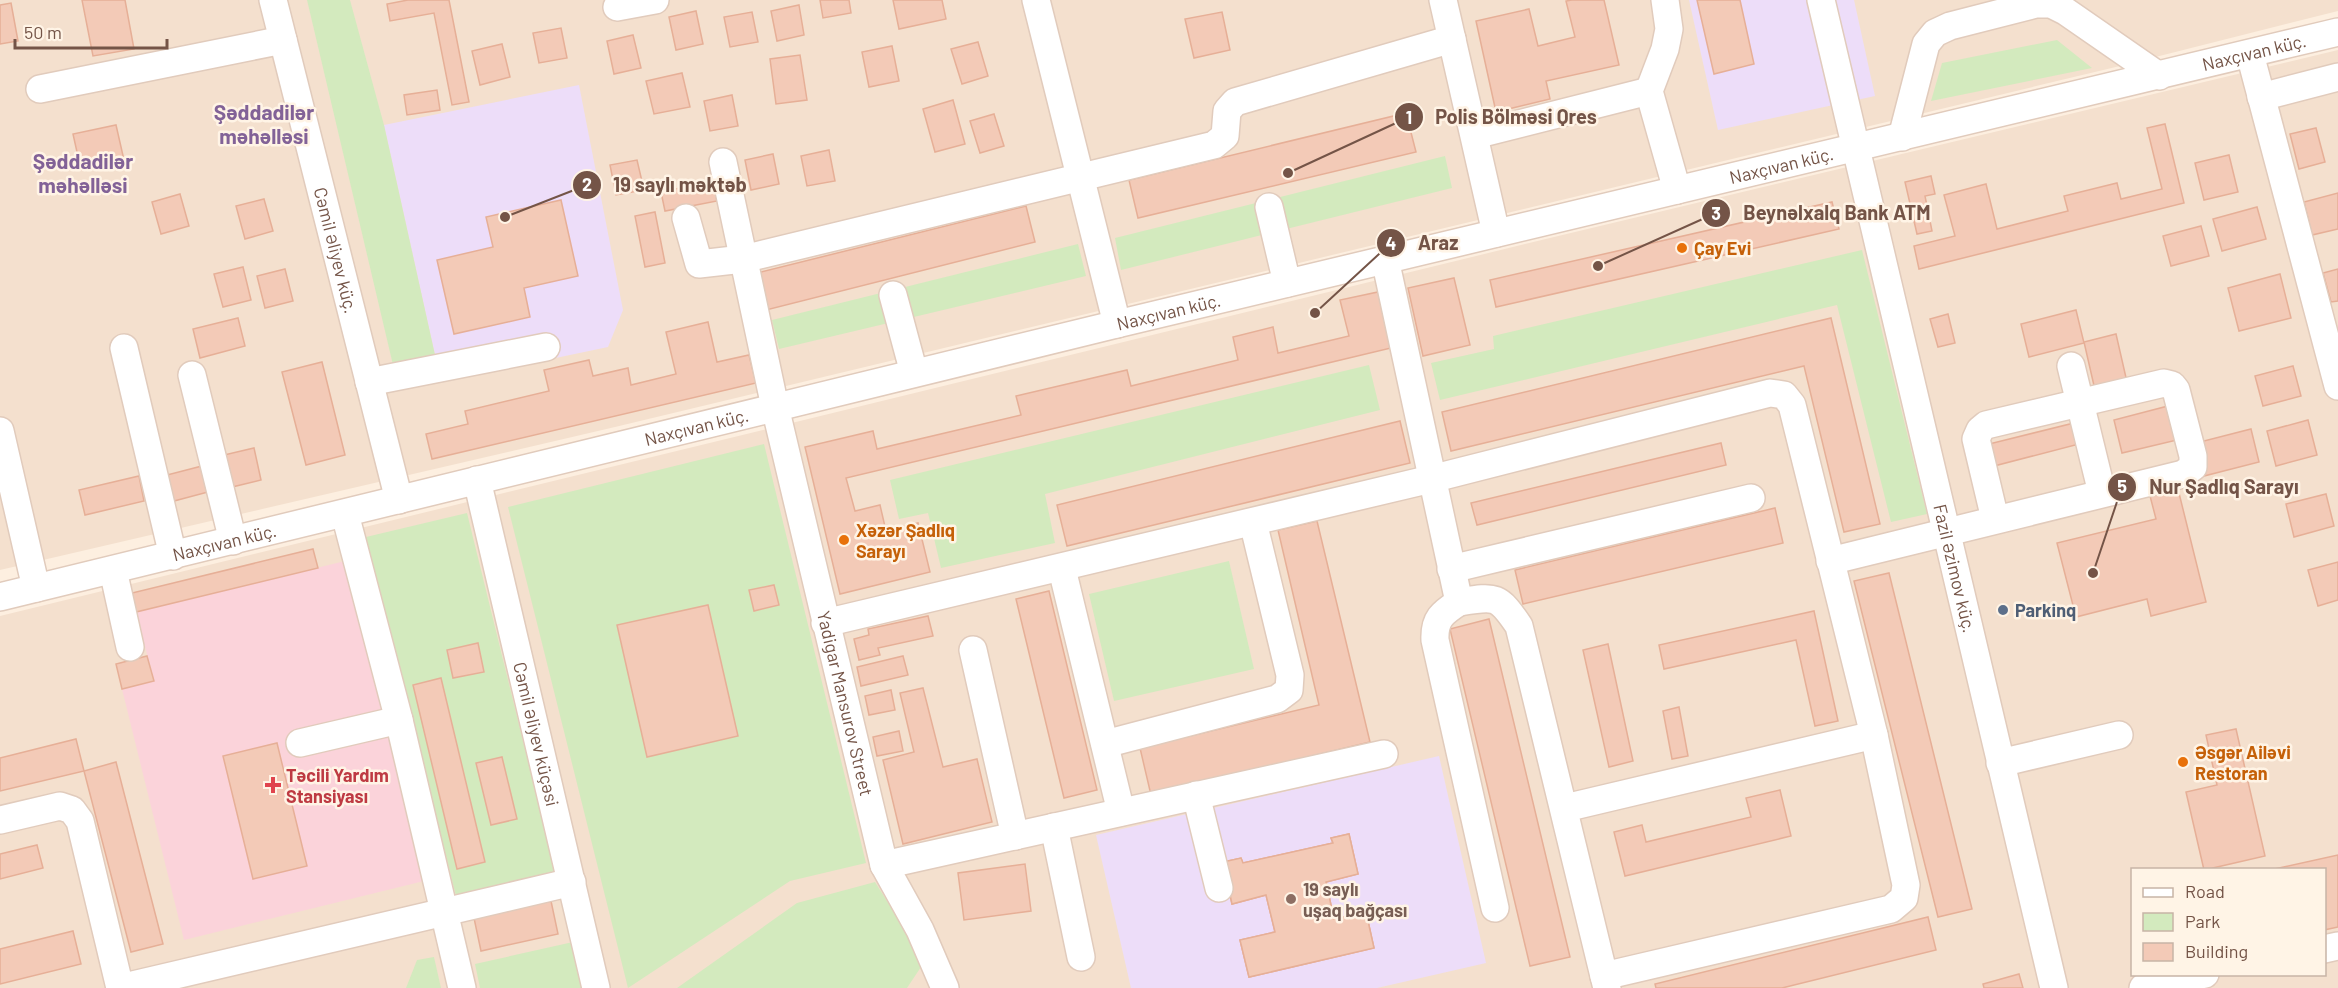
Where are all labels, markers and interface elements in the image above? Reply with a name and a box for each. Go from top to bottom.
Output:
scale bar [15,12,166,50]
text: 50 m [24,21,62,43]
street label: Naxçıvan küç. [2200,29,2308,75]
callout: Polis Bölməsi Qres [1394,98,1609,136]
district label: Şəddadilər məhəlləsi [214,99,314,148]
text: Polis Bölməsi Qres [1435,104,1597,128]
text: 1 [1406,106,1412,128]
street label: Naxçıvan küç. [1727,142,1836,188]
district label: Şəddadilər məhəlləsi [33,148,133,197]
callout: 19 saylı məktəb [572,166,759,204]
text: 19 saylı məktəb [613,172,747,196]
text: 2 [582,173,592,195]
street label: Cəmil Əliyev küç. [310,185,363,316]
callout: Beynəlxalq Bank ATM [1701,194,1942,232]
text: Beynəlxalq Bank ATM [1743,200,1931,224]
text: 3 [1711,202,1721,224]
callout: Araz [1376,224,1471,262]
text: Araz [1418,230,1458,254]
text: 4 [1386,232,1397,254]
place label: Çay Evi [1694,237,1751,259]
marker: Çay Evi [1675,241,1689,255]
street label: Naxçıvan küç. [1114,289,1223,335]
street label: Naxçıvan küç. [642,403,751,450]
callout: Nur Şadlıq Sarayı [2107,468,2310,506]
text: Nur Şadlıq Sarayı [2149,474,2299,498]
text: 5 [2117,475,2127,497]
street label: Fazil Əzimov küç. [1929,502,1981,635]
street label: Naxçıvan küç. [170,519,279,565]
place label: Xəzər Şadlıq Sarayı [856,519,955,562]
marker: Xəzər Şadlıq Sarayı [837,533,851,547]
place label: Parkinq [2015,599,2076,621]
marker: Parkinq [1996,603,2010,617]
street label: Yadigar Mansurov Street [813,609,878,798]
street label: Cəmil Əliyev küçəsi [509,660,564,808]
place label: Əsgər Ailəvi Restoran [2195,741,2291,784]
marker: Əsgər Ailəvi Restoran [2176,755,2190,769]
place label: Təcili Yardım Stansiyası [286,764,389,807]
marker: Təcili Yardım Stansiyası [264,776,282,794]
legend [2131,868,2326,976]
place label: 19 saylı uşaq bağçası [1303,878,1407,921]
text: Road [2185,880,2225,902]
marker: 19 saylı uşaq bağçası [1284,892,1298,906]
text: Park [2185,910,2220,932]
text: Building [2185,940,2248,962]

